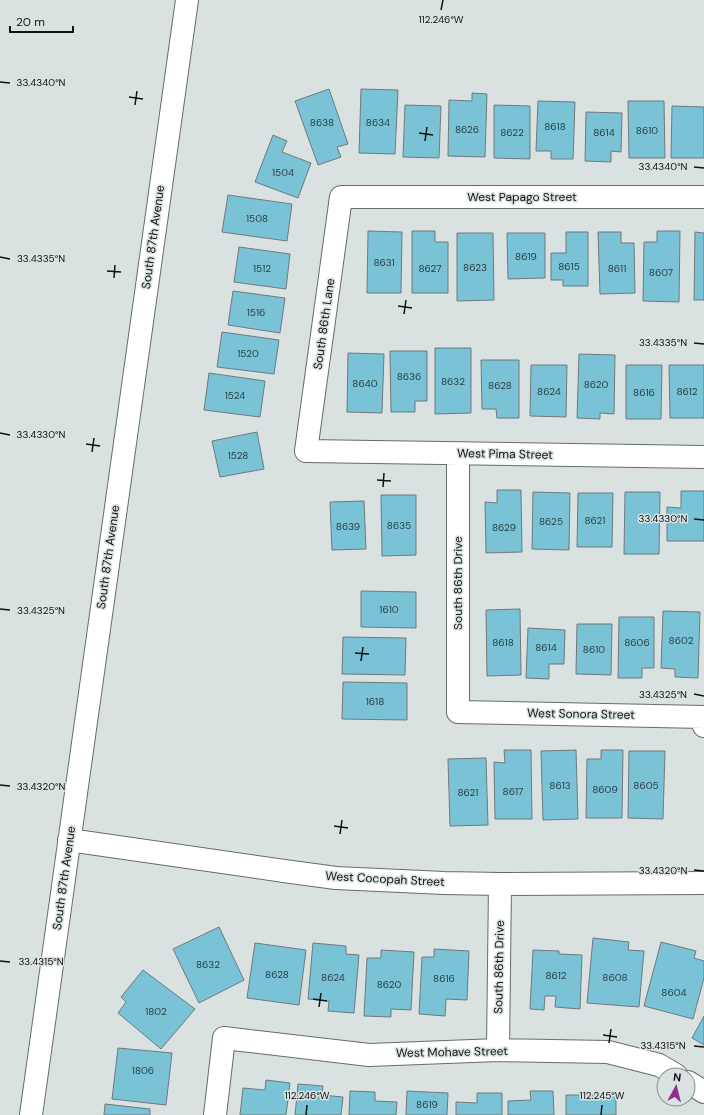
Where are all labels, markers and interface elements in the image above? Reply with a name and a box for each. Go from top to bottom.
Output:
scale bar [10,8,73,34]
text: 112.246°W [418,13,464,26]
text: 20 m [16,14,45,30]
text: 33.4340°N [16,76,66,89]
house number: 8638 [310,116,334,129]
house number: 8634 [366,116,390,129]
house number: 8618 [544,120,566,133]
house number: 8626 [455,123,479,136]
house number: 8610 [636,124,658,137]
house number: 8622 [500,126,524,139]
house number: 8614 [593,126,615,139]
text: 33.4340°N [638,160,688,173]
house number: 1504 [272,166,294,179]
street label: South 87th Avenue [138,184,168,290]
street label: West Papago Street [467,189,577,205]
house number: 1508 [246,212,268,225]
house number: 8619 [515,250,537,263]
text: 33.4335°N [17,252,65,265]
house number: 8631 [373,256,395,269]
house number: 8615 [558,260,580,273]
house number: 8623 [463,261,487,274]
house number: 1512 [253,262,271,275]
house number: 8627 [418,262,442,275]
house number: 8611 [608,262,626,275]
house number: 8607 [649,266,673,279]
street label: South 86th Lane [310,277,338,371]
house number: 1516 [247,306,265,319]
text: 33.4335°N [639,336,687,349]
house number: 1520 [237,347,259,360]
house number: 8636 [397,370,421,383]
house number: 8632 [441,375,465,388]
house number: 8640 [352,377,378,390]
house number: 8620 [584,378,608,391]
house number: 8628 [488,379,512,392]
house number: 8624 [537,385,561,398]
house number: 8612 [676,385,698,398]
house number: 8616 [633,386,655,399]
house number: 1524 [225,389,245,402]
text: 33.4330°N [17,428,66,441]
street label: West Pima Street [457,445,553,463]
house number: 1528 [228,449,248,462]
street label: South 87th Avenue [93,504,123,610]
text: 33.4330°N [639,512,688,525]
house number: 8621 [585,514,605,527]
house number: 8625 [539,515,563,528]
house number: 8635 [387,519,411,532]
house number: 8639 [336,520,360,533]
house number: 8629 [492,521,516,534]
street label: South 86th Drive [450,536,466,630]
house number: 1610 [379,603,399,616]
text: 33.4325°N [17,604,65,617]
house number: 8602 [669,634,694,647]
house number: 8618 [492,636,514,649]
house number: 8606 [624,636,650,649]
house number: 8614 [535,641,557,654]
house number: 8610 [583,643,605,656]
text: 33.4325°N [639,688,687,701]
house number: 1618 [366,695,384,708]
street label: West Sonora Street [527,705,635,723]
house number: 8613 [549,779,571,792]
house number: 8605 [633,779,659,792]
text: 33.4320°N [17,780,65,793]
house number: 8609 [592,783,618,796]
house number: 8617 [503,785,523,798]
house number: 8621 [458,786,478,799]
street label: South 87th Avenue [49,825,79,931]
text: 33.4320°N [639,864,687,877]
street label: West Cocopah Street [325,868,445,890]
street label: South 86th Drive [490,920,508,1014]
text: 33.4315°N [18,955,64,968]
house number: 8632 [196,958,220,971]
house number: 8628 [265,968,289,981]
house number: 8612 [545,969,567,982]
house number: 8624 [321,971,345,984]
house number: 8608 [602,971,628,984]
house number: 8616 [433,972,455,985]
house number: 8620 [377,978,401,991]
house number: 8604 [661,986,687,999]
house number: 1802 [145,1005,167,1018]
text: 33.4315°N [640,1039,686,1052]
street label: West Mohave Street [396,1043,508,1061]
house number: 1806 [132,1064,154,1077]
north arrow [656,1067,696,1107]
text: N [672,1070,682,1085]
text: 112.246°W [284,1089,330,1102]
text: 112.245°W [580,1089,625,1102]
house number: 8619 [416,1098,438,1111]

